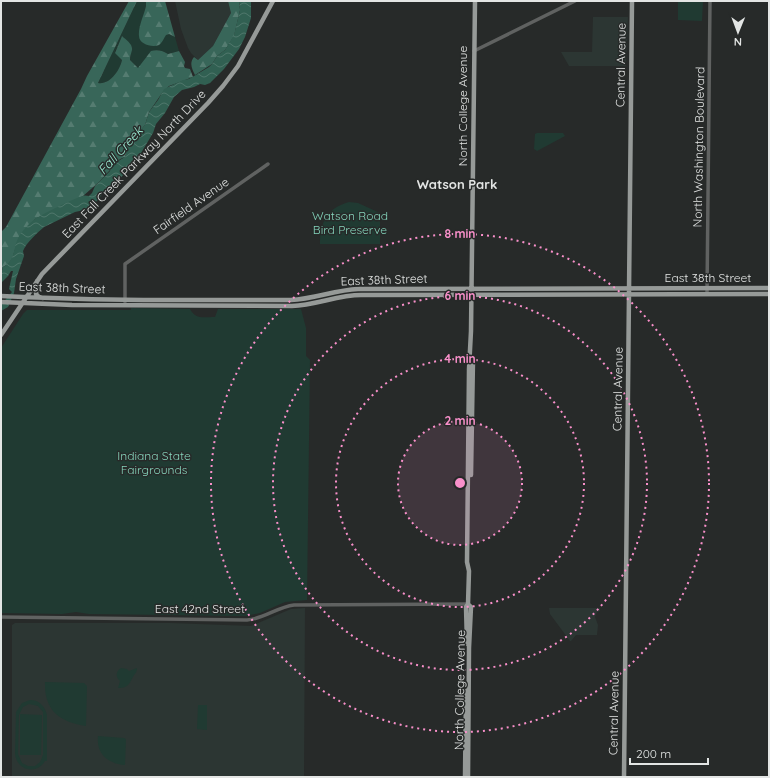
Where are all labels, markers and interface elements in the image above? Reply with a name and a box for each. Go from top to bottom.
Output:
north arrow [718,12,758,52]
street label: Central Avenue [612,22,629,107]
text: N [734,35,742,49]
street label: North College Avenue [455,46,470,166]
street label: North Washington Boulevard [690,66,707,228]
street label: East Fall Creek Parkway North Drive [59,86,209,241]
water label: Fall Creek [94,122,147,177]
street label: Fairfield Avenue [150,174,232,237]
district label: Watson Park [417,176,497,192]
park label: Watson Road Bird Preserve [312,208,388,237]
text: 8 min [445,226,475,241]
street label: East 38th Street [340,270,428,289]
street label: East 38th Street [665,270,751,285]
street label: East 38th Street [18,278,106,297]
text: 6 min [444,288,476,303]
street label: Central Avenue [609,346,626,431]
text: 4 min [444,351,476,366]
text: 2 min [444,413,476,428]
park label: Indiana State Fairgrounds [117,448,191,477]
centre of rings [453,476,467,490]
street label: East 42nd Street [155,601,245,616]
street label: North College Avenue [451,630,468,750]
street label: Central Avenue [605,670,622,755]
scale bar [630,740,708,766]
text: 200 m [636,746,671,761]

